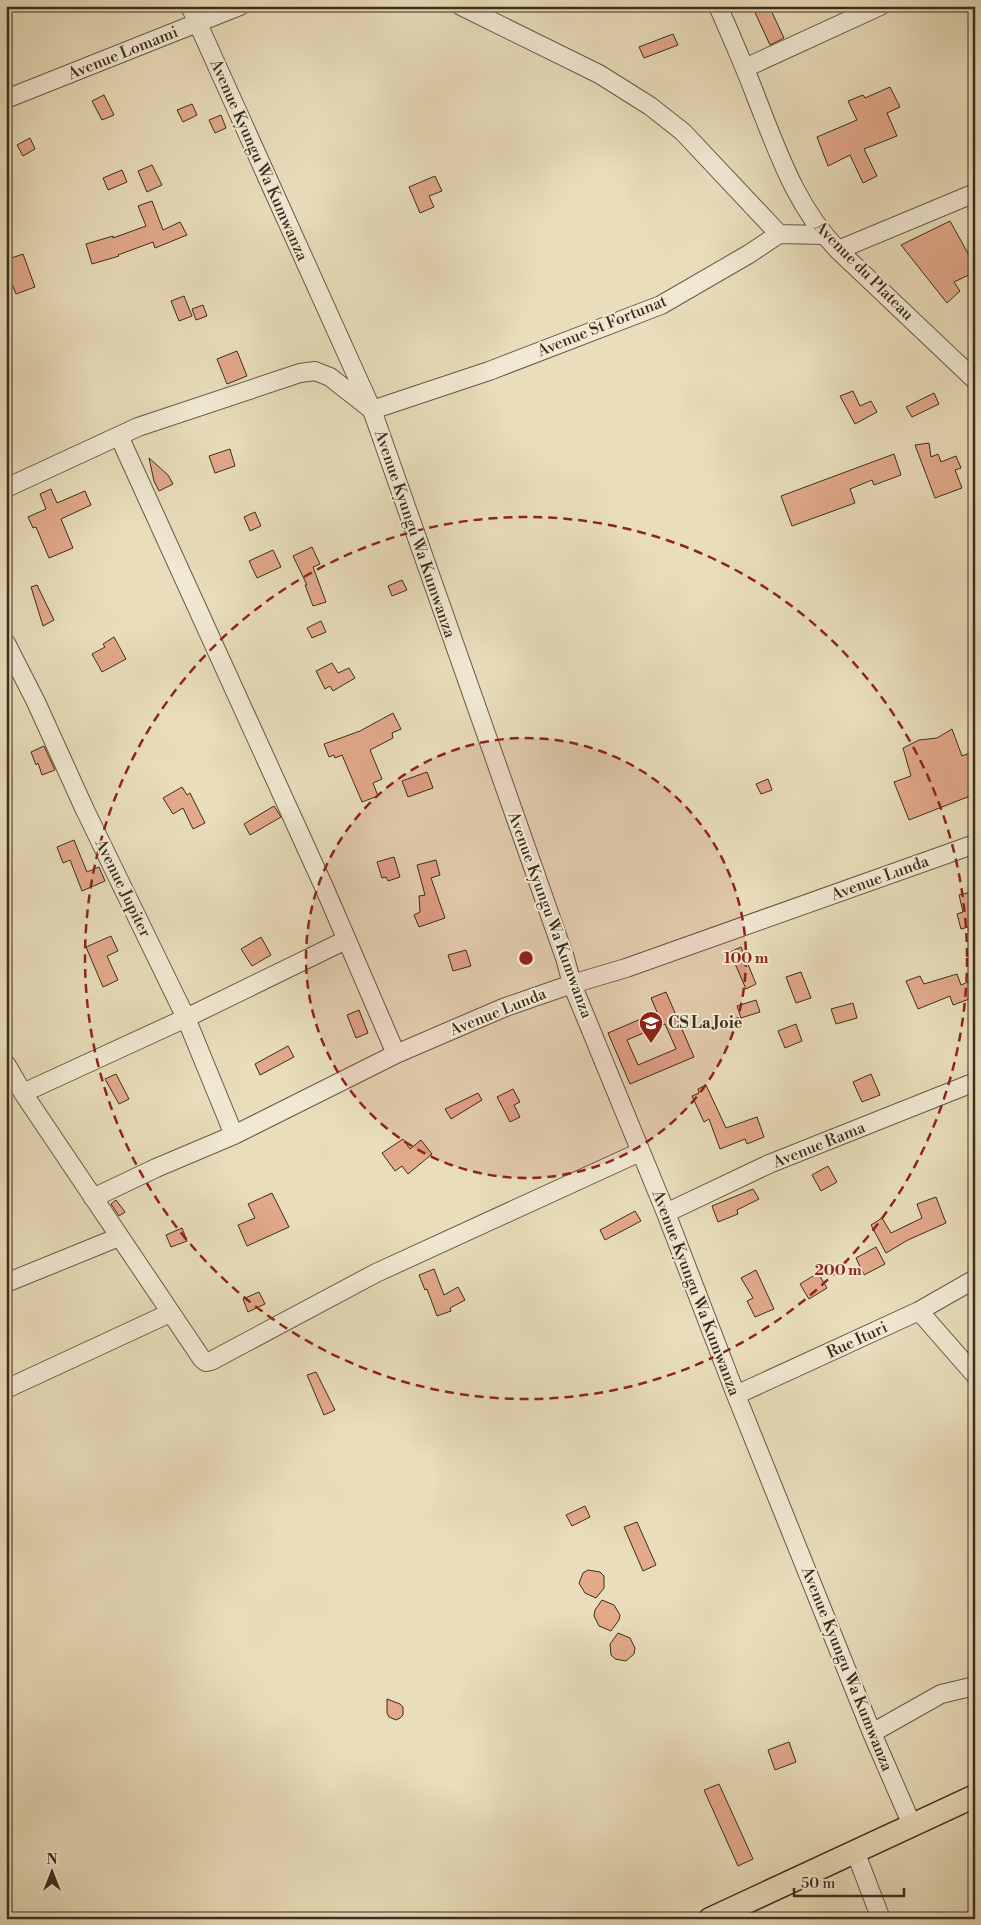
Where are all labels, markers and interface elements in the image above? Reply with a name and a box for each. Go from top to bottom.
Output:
street label: Avenue Lomami [64,22,181,85]
street label: Avenue Kyungu Wa Kumwanza [205,55,313,265]
street label: Avenue du Plateau [809,216,918,325]
street label: Avenue St Fortunat [533,291,670,361]
street label: Avenue Kyungu Wa Kumwanza [370,426,460,641]
street label: Avenue Kyungu Wa Kumwanza [503,808,597,1022]
street label: Avenue Jupiter [90,835,155,940]
street label: Avenue Lunda [827,851,932,905]
centre of rings [517,949,535,967]
text: 100 m [724,949,769,968]
street label: Avenue Lunda [446,983,550,1041]
school or university icon: CS La Joie [638,1010,664,1044]
place label: CS La Joie [668,1013,743,1033]
street label: Avenue Rama [769,1117,869,1173]
street label: Avenue Kyungu Wa Kumwanza [647,1186,745,1399]
text: 200 m [814,1261,862,1280]
street label: Rue Ituri [823,1317,891,1363]
street label: Avenue Kyungu Wa Kumwanza [796,1563,898,1775]
north arrow [28,1848,78,1898]
text: N [46,1851,58,1869]
scale bar [794,1865,904,1897]
text: 50 m [801,1874,835,1893]

